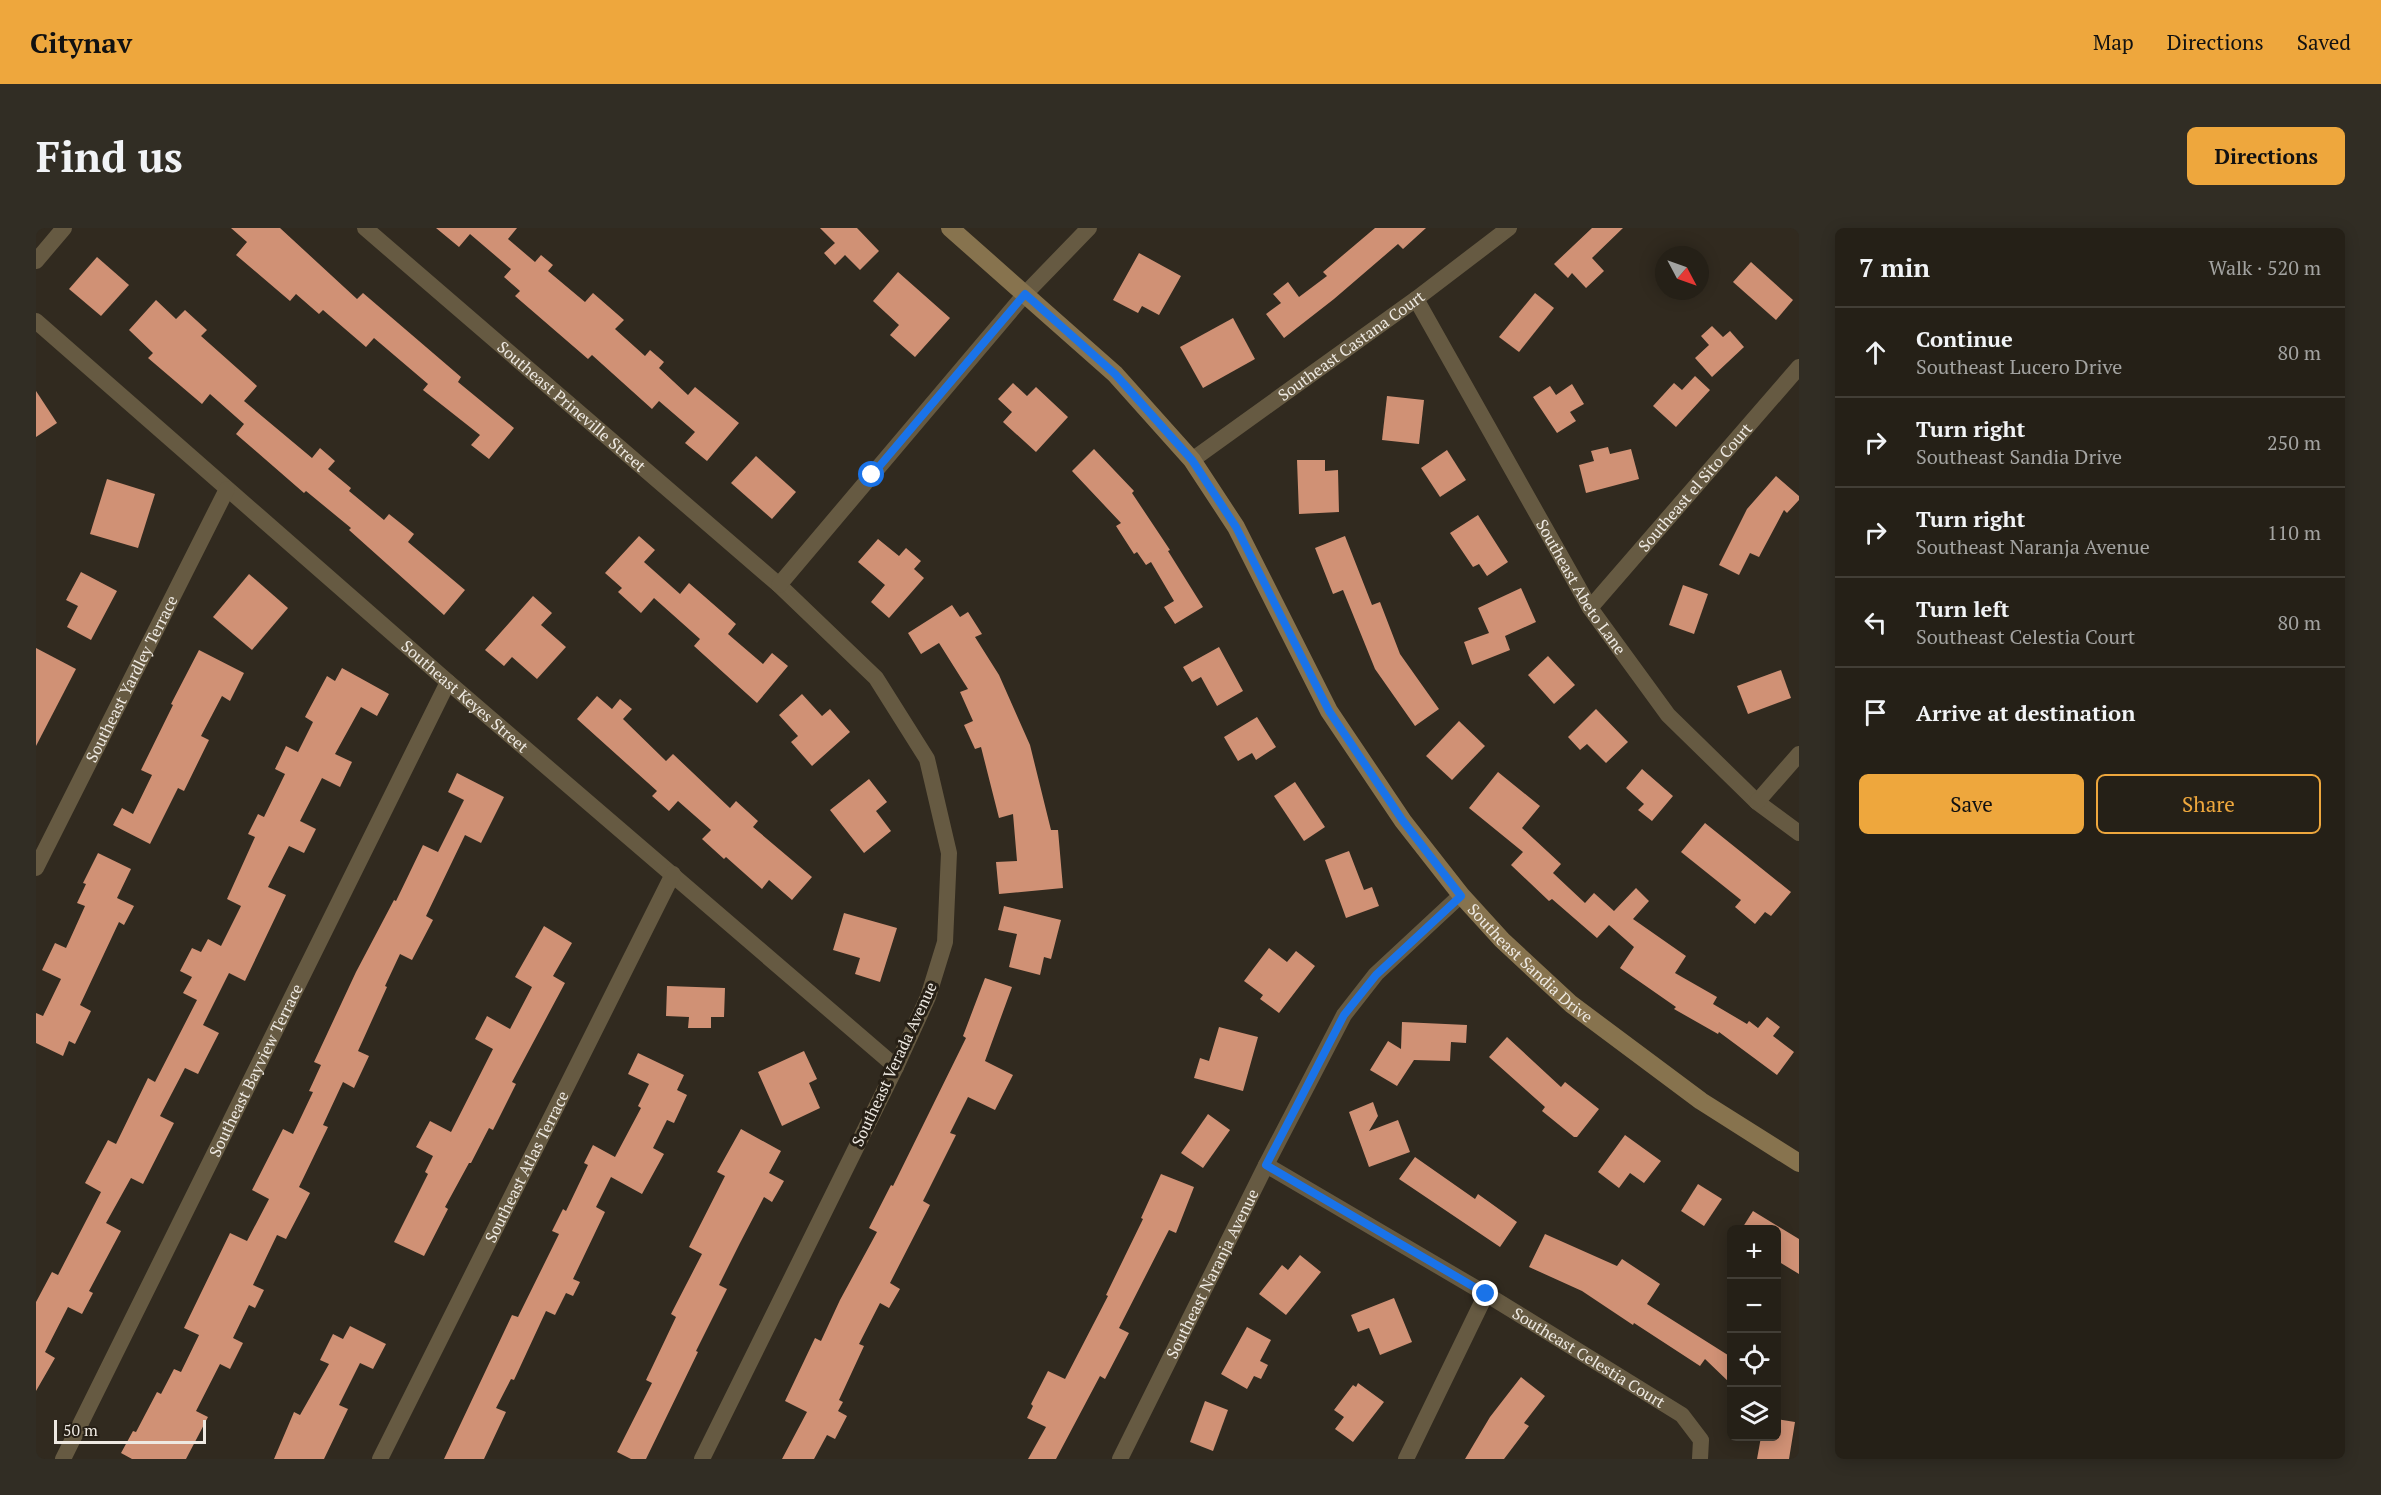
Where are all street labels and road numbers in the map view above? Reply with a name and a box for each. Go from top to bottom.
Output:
street label: Southeast Castana Court [1273,285,1429,406]
street label: Southeast Prineville Street [493,336,651,477]
street label: Southeast el Sito Court [1633,418,1757,556]
street label: Southeast Abeto Lane [1531,515,1631,659]
street label: Southeast Yardley Terrace [80,591,183,766]
street label: Southeast Keyes Street [397,635,533,758]
street label: Southeast Sandia Drive [1463,899,1597,1028]
street label: Southeast Verada Avenue [846,978,942,1150]
street label: Southeast Bayview Terrace [204,980,308,1160]
street label: Southeast Atlas Terrace [479,1087,574,1246]
street label: Southeast Naranja Avenue [1161,1185,1264,1362]
street label: Southeast Celestia Court [1508,1302,1669,1413]

